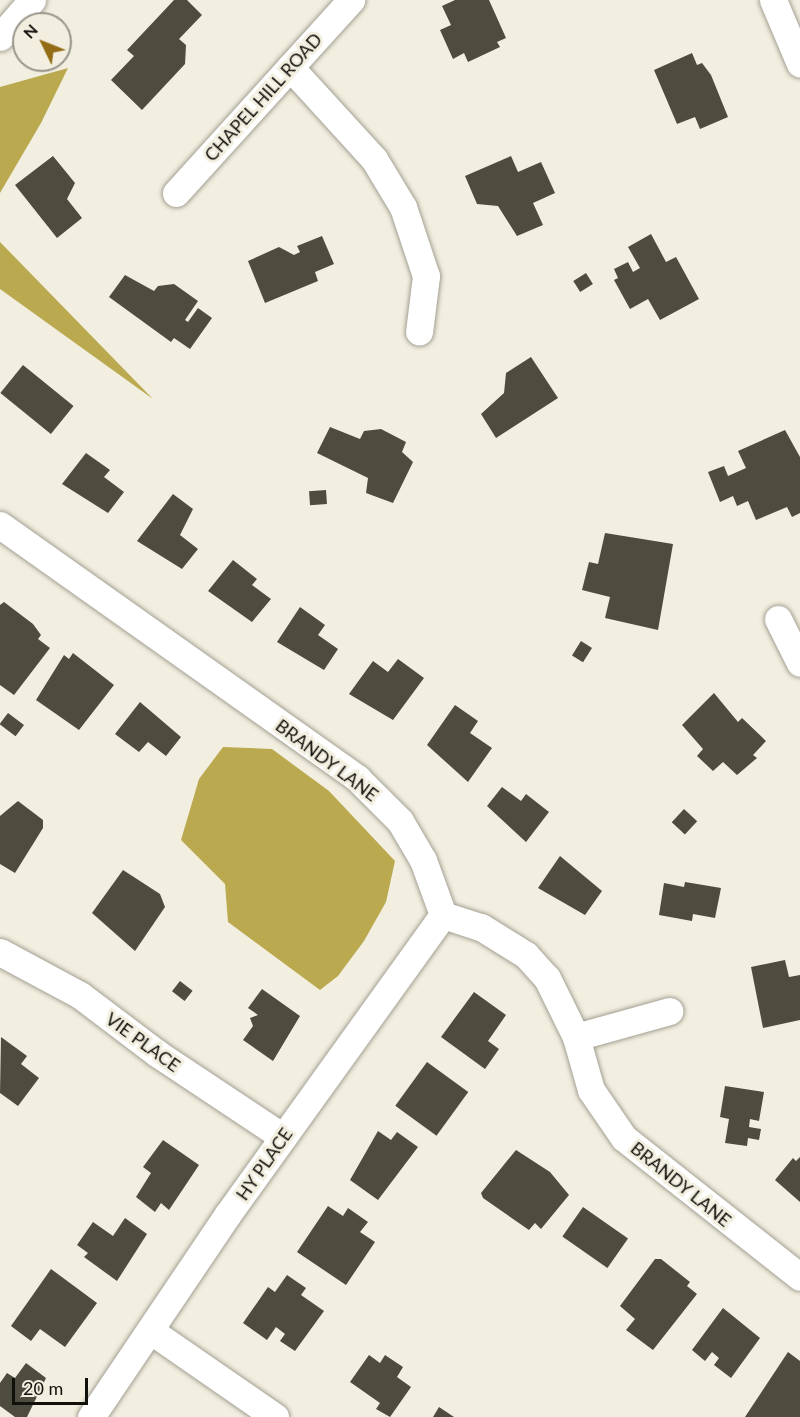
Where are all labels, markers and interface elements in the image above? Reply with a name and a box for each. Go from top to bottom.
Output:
north arrow [12,12,72,72]
text: N [19,20,41,42]
street label: CHAPEL HILL ROAD [199,28,327,166]
street label: BRANDY LANE [271,714,383,806]
street label: VIE PLACE [102,1008,184,1076]
street label: HY PLACE [231,1123,297,1205]
street label: BRANDY LANE [626,1137,736,1231]
scale bar [15,1366,92,1404]
text: 20 m [23,1377,63,1399]

